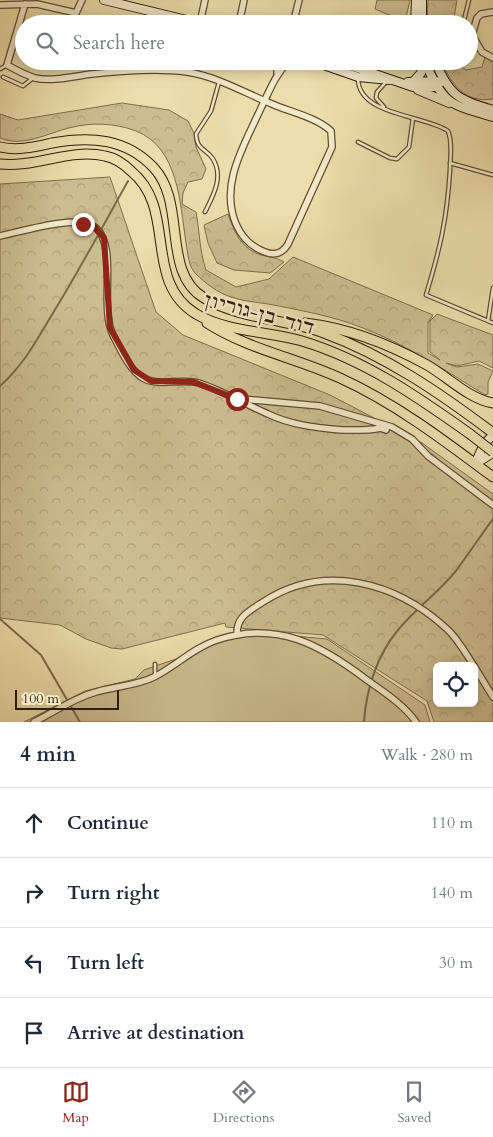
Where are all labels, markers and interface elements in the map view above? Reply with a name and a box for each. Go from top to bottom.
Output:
search box [15,15,478,70]
icon: search [33,29,61,57]
text: Search here [73,30,165,56]
route end [72,213,95,236]
street label: דוד בן-גוריון [201,287,317,341]
route start [226,388,249,411]
map controls [433,662,478,707]
button: locate [433,662,478,707]
scale bar [15,687,119,710]
text: 100 m [22,689,59,708]
text: 4 min [20,740,76,769]
text: Walk · 280 m [381,744,473,766]
icon: ahead [20,809,48,837]
text: Continue [67,810,149,836]
text: 110 m [431,812,473,834]
icon: right [20,879,48,907]
text: Turn right [67,880,159,906]
text: 140 m [431,882,473,904]
icon: left [20,949,48,977]
text: Turn left [67,950,144,976]
text: 30 m [439,952,473,974]
icon: arrive [20,1019,48,1047]
text: Arrive at destination [67,1020,244,1046]
tab: Map [62,1078,90,1127]
tab: Directions [213,1078,274,1127]
tab: Saved [397,1078,431,1127]

